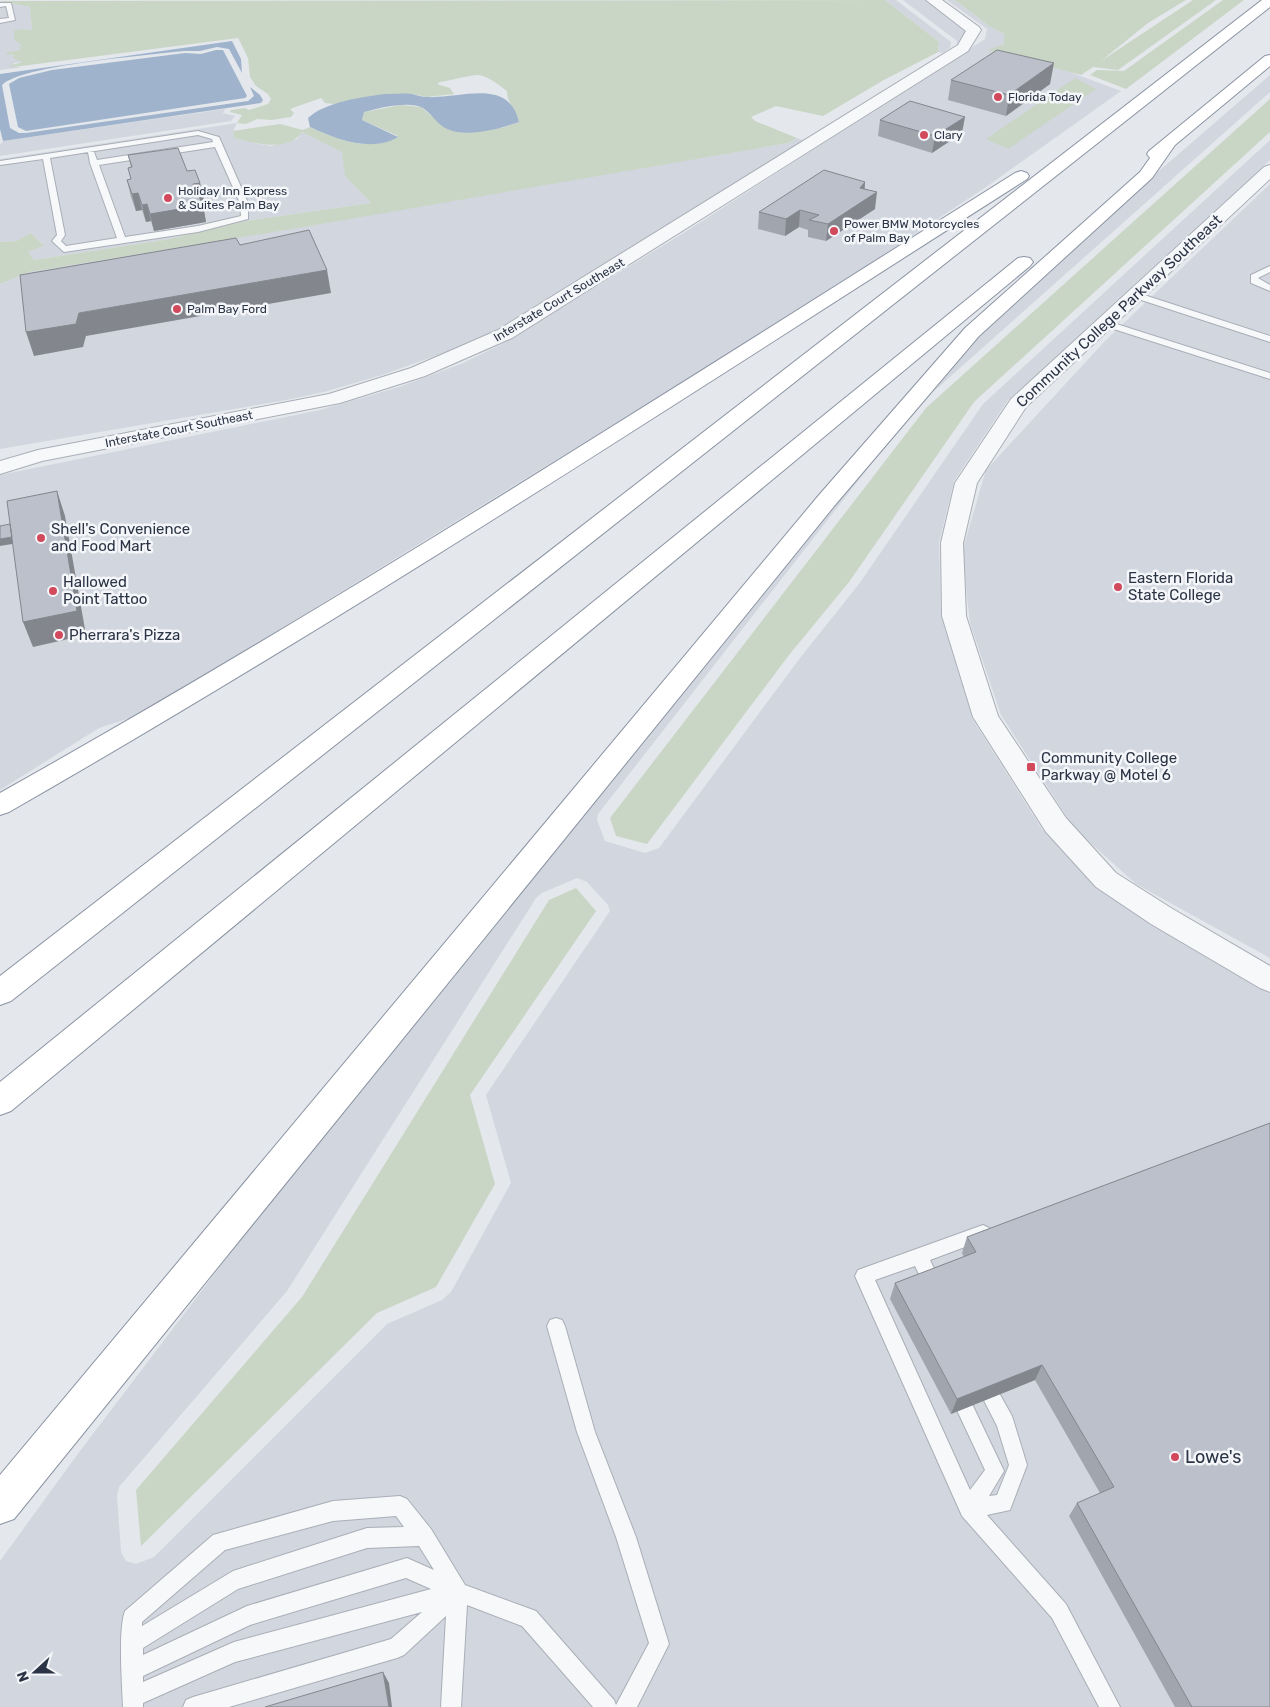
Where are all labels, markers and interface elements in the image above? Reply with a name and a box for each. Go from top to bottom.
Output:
place label: Florida Today [1008,90,1082,104]
marker: Florida Today [992,91,1004,103]
place label: Clary [934,128,963,142]
marker: Clary [918,129,930,141]
place label: Holiday Inn Express & Suites Palm Bay [178,184,287,212]
marker: Holiday Inn Express & Suites Palm Bay [162,192,174,204]
street label: Community College Parkway Southeast [1012,211,1226,411]
place label: Power BMW Motorcycles of Palm Bay [844,217,979,245]
marker: Power BMW Motorcycles of Palm Bay [828,225,840,237]
street label: Interstate Court Southeast [491,255,627,345]
place label: Palm Bay Ford [187,302,267,316]
marker: Palm Bay Ford [171,303,183,315]
street label: Interstate Court Southeast [104,408,254,450]
place label: Shell's Convenience and Food Mart [51,520,190,555]
marker: Shell's Convenience and Food Mart [35,532,47,544]
place label: Eastern Florida State College [1128,569,1233,604]
place label: Hallowed Point Tattoo [63,573,147,608]
marker: Eastern Florida State College [1112,581,1124,593]
marker: Hallowed Point Tattoo [47,585,59,597]
place label: Pherrara's Pizza [69,626,180,644]
marker: Pherrara's Pizza [53,629,65,641]
place label: Community College Parkway @ Motel 6 [1041,749,1177,784]
marker: Community College Parkway @ Motel 6 [1025,761,1037,773]
place label: Lowe's [1185,1446,1242,1468]
marker: Lowe's [1169,1451,1181,1463]
north arrow [10,1647,60,1697]
text: N [14,1669,33,1684]

